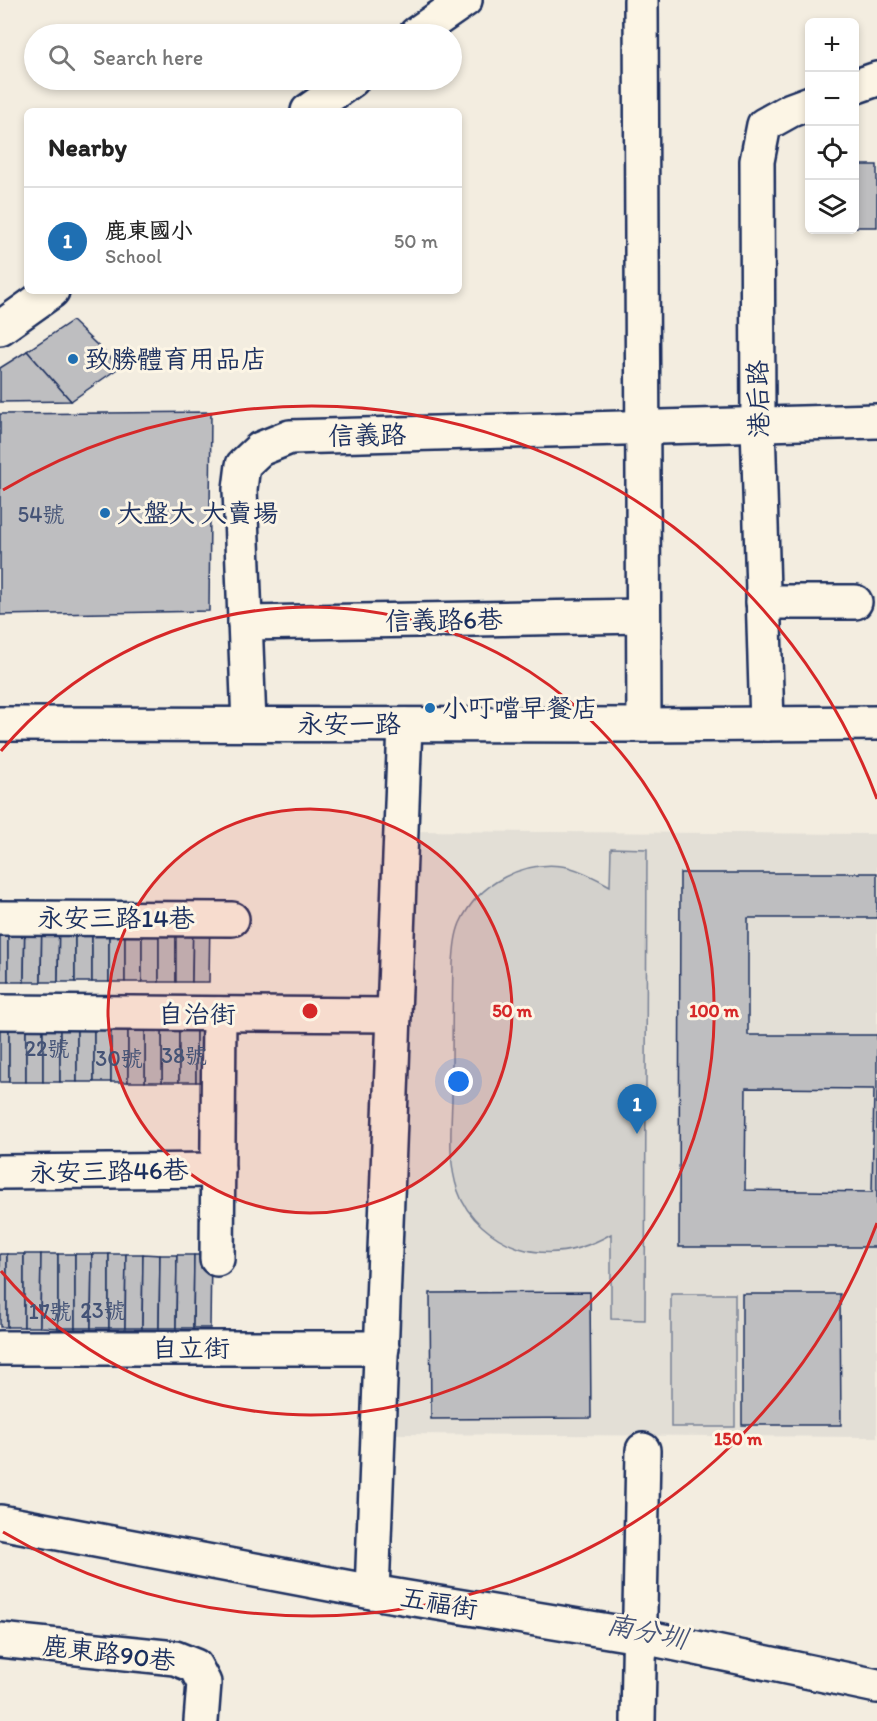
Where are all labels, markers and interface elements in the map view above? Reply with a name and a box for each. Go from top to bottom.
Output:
map controls [805,18,859,234]
button: + [805,18,859,72]
search box [24,24,462,90]
icon: search [45,41,78,74]
text: Search here [93,44,203,71]
button: − [805,72,859,126]
button: locate [805,126,859,180]
text: Nearby [48,131,127,163]
button: layers [805,180,859,234]
text: 鹿東國小 [105,217,193,244]
text: 1 [63,229,72,253]
text: 50 m [394,229,438,253]
text: School [105,244,162,268]
place label: 致勝體育用品店 [85,343,267,375]
marker: 致勝體育用品店 [66,352,80,366]
street label: 港后路 [741,360,775,438]
street label: 信義路 [328,418,406,452]
place label: 大盤大 大賣場 [117,497,279,529]
house number: 54號 [18,501,64,528]
marker: 大盤大 大賣場 [98,506,112,520]
street label: 信義路6巷 [385,603,503,637]
place label: 小叮噹早餐店 [442,692,598,724]
marker: 小叮噹早餐店 [423,701,437,715]
street label: 永安一路 [297,708,401,740]
street label: 永安三路14巷 [37,902,195,934]
street label: 自治街 [158,998,236,1030]
text: 50 m [492,1000,533,1022]
text: 100 m [689,1000,740,1022]
centre of rings [300,1001,320,1021]
house number: 22號 [24,1035,70,1062]
house number: 38號 [161,1042,207,1069]
house number: 30號 [95,1045,143,1072]
your location [444,1067,473,1096]
pin: 1 [618,1084,656,1134]
street label: 永安三路46巷 [29,1154,189,1188]
house number: 23號 [80,1297,126,1324]
house number: 17號 [28,1298,72,1325]
street label: 自立街 [152,1332,230,1364]
text: 150 m [714,1428,763,1450]
street label: 五福街 [398,1580,480,1626]
water label: 南分圳 [604,1607,693,1655]
street label: 鹿東路90巷 [41,1629,177,1677]

